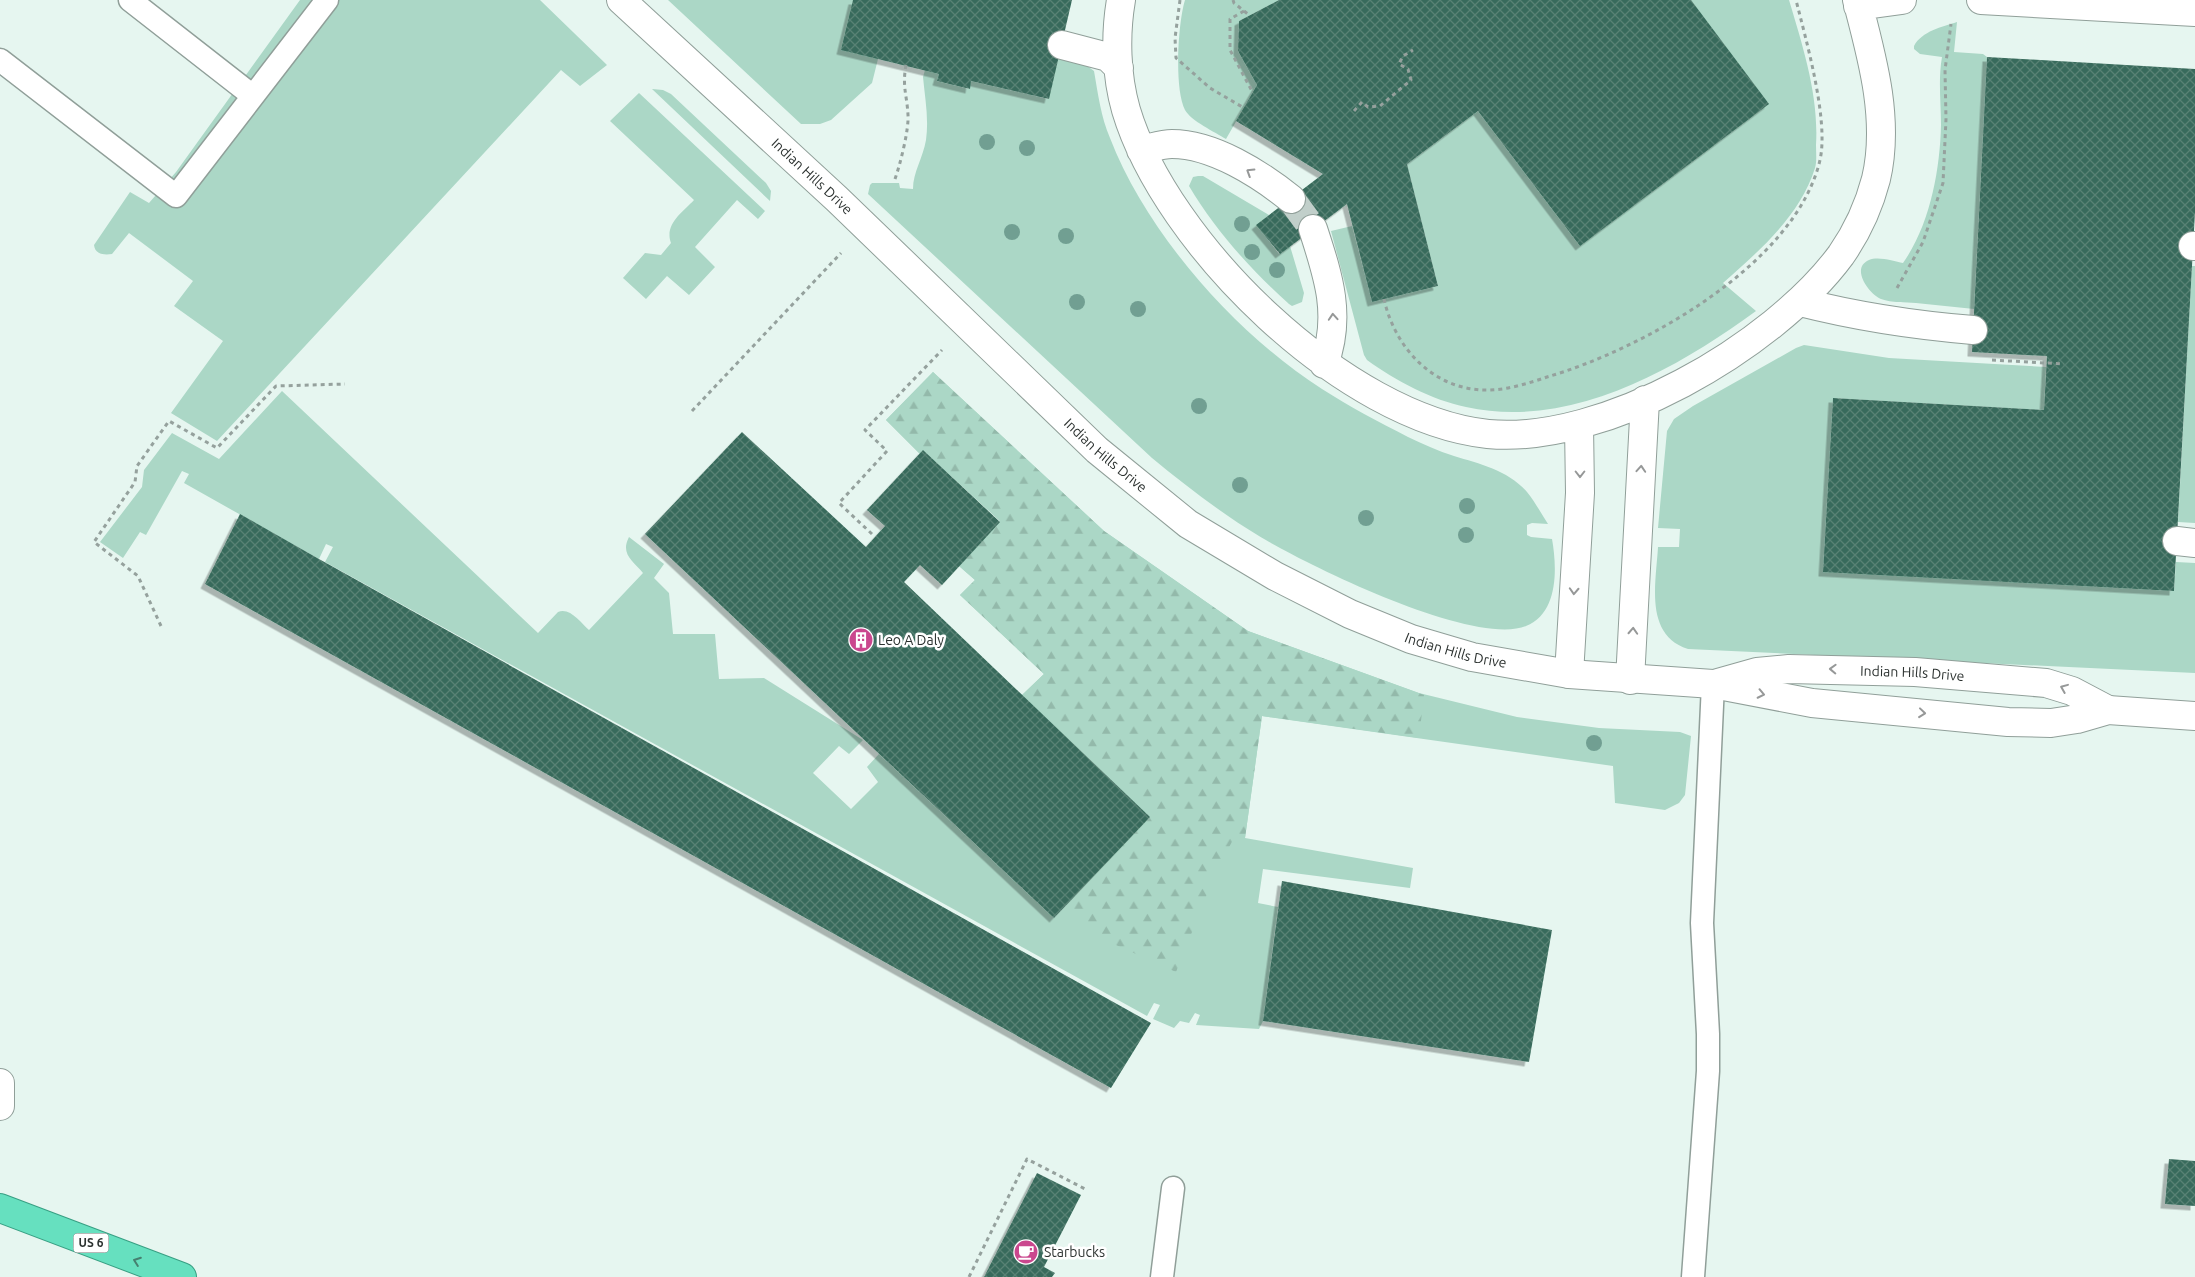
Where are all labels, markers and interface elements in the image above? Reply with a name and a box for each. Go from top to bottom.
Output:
street label: Indian Hills Drive [768,135,856,218]
one-way arrow [1247,169,1256,178]
one-way arrow [1328,312,1339,320]
street label: Indian Hills Drive [1061,415,1150,495]
one-way arrow [1636,464,1647,472]
one-way arrow [1575,470,1585,478]
one-way arrow [1568,588,1579,596]
building icon: Leo A Daly [848,627,874,653]
one-way arrow [1627,627,1638,635]
street label: Indian Hills Drive [1402,629,1508,671]
place label: Leo A Daly [878,632,944,648]
street label: Indian Hills Drive [1860,663,1965,684]
one-way arrow [1829,664,1837,675]
one-way arrow [2061,684,2069,694]
one-way arrow [1756,688,1765,699]
one-way arrow [1918,708,1926,719]
road number: US 6 [74,1234,108,1252]
cafe icon: Starbucks [1013,1239,1039,1265]
place label: Starbucks [1044,1244,1105,1260]
one-way arrow [133,1256,141,1266]

